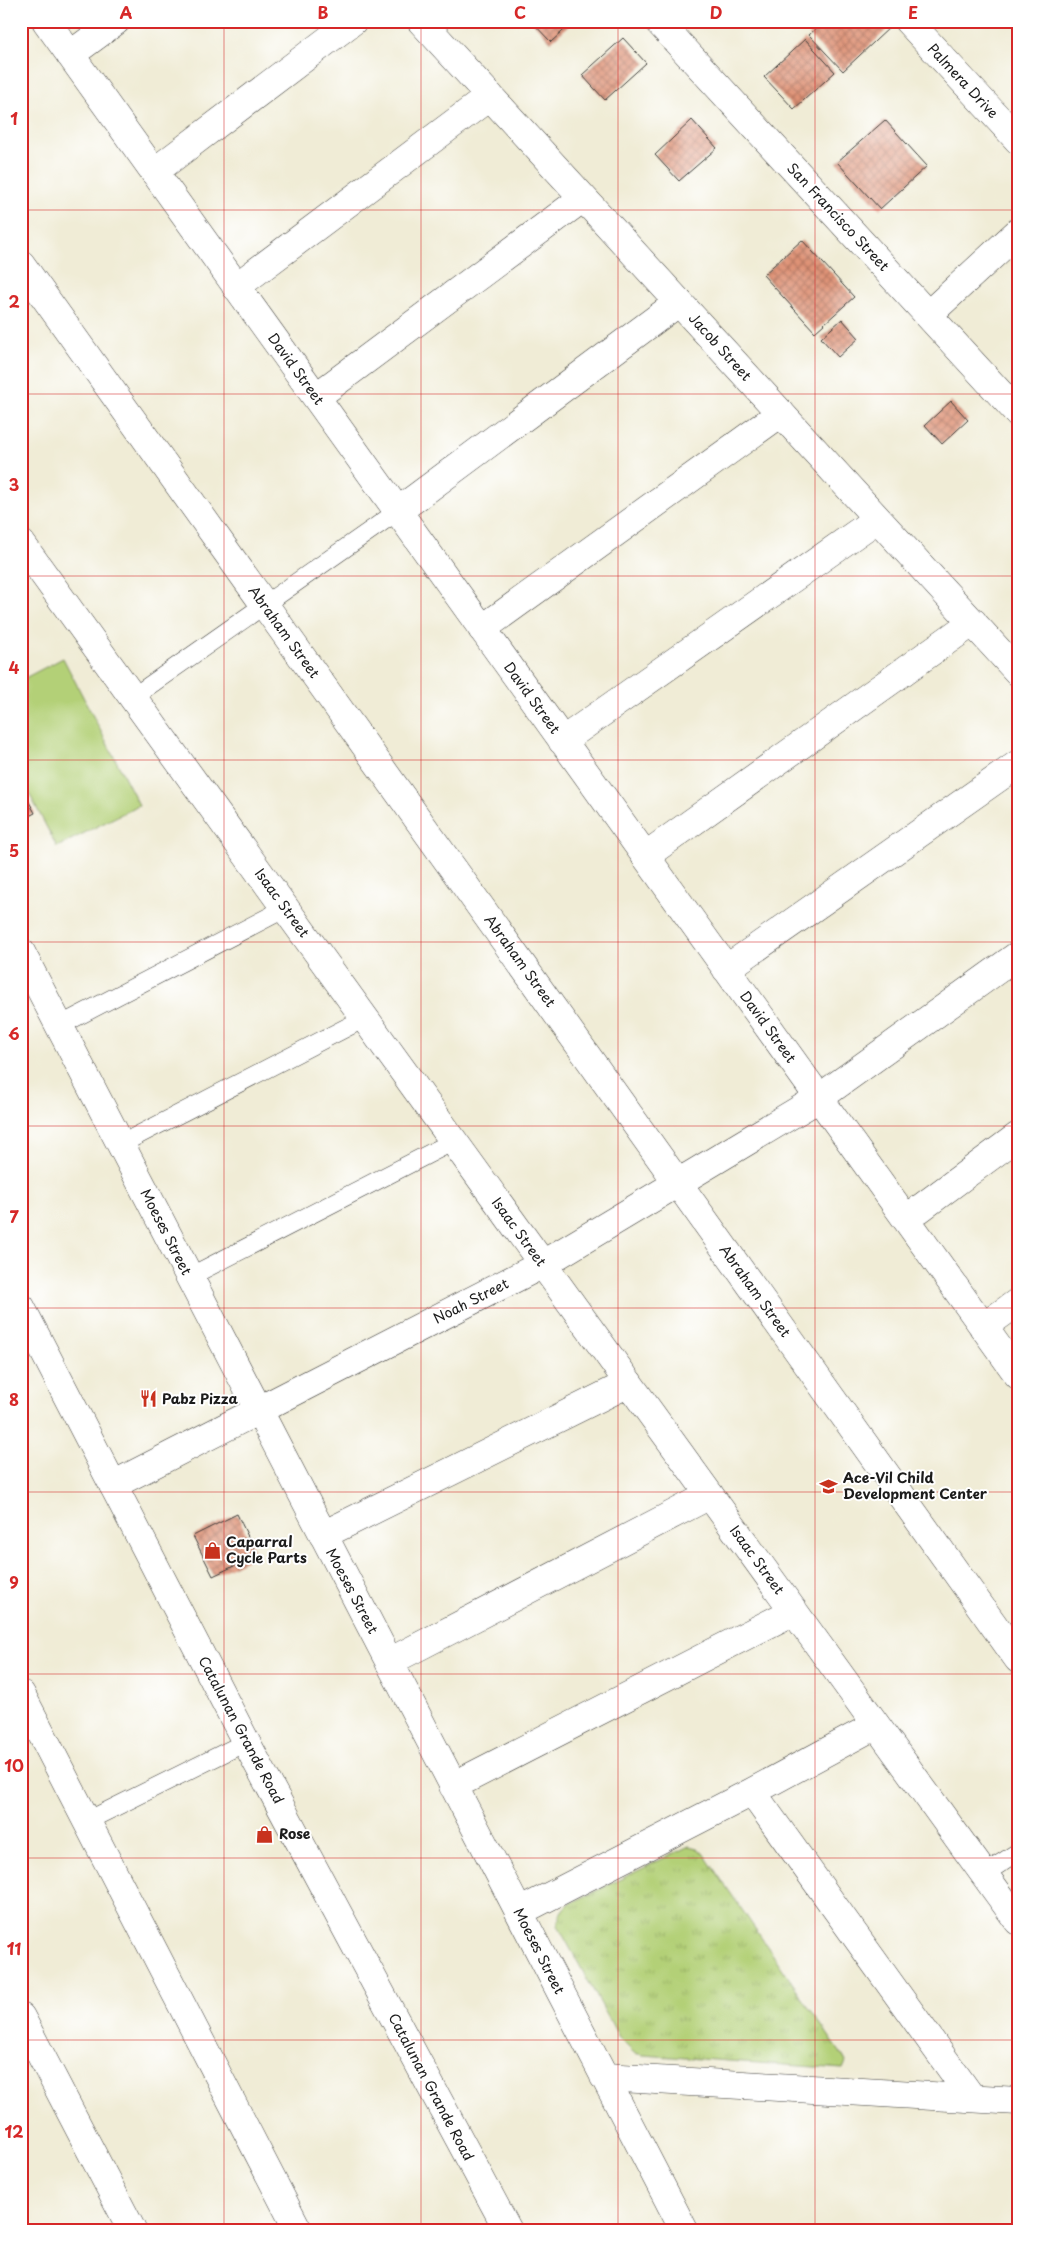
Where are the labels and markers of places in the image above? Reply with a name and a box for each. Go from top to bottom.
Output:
place label: Pabz Pizza [162,1388,238,1409]
restaurant icon: Pabz Pizza [138,1389,158,1409]
place label: Ace-Vil Child Development Center [843,1467,988,1504]
school or university icon: Ace-Vil Child Development Center [819,1476,839,1496]
place label: Caparral Cycle Parts [226,1531,307,1568]
shop icon: Caparral Cycle Parts [202,1540,222,1560]
place label: Rose [279,1823,311,1844]
shop icon: Rose [255,1824,275,1844]

